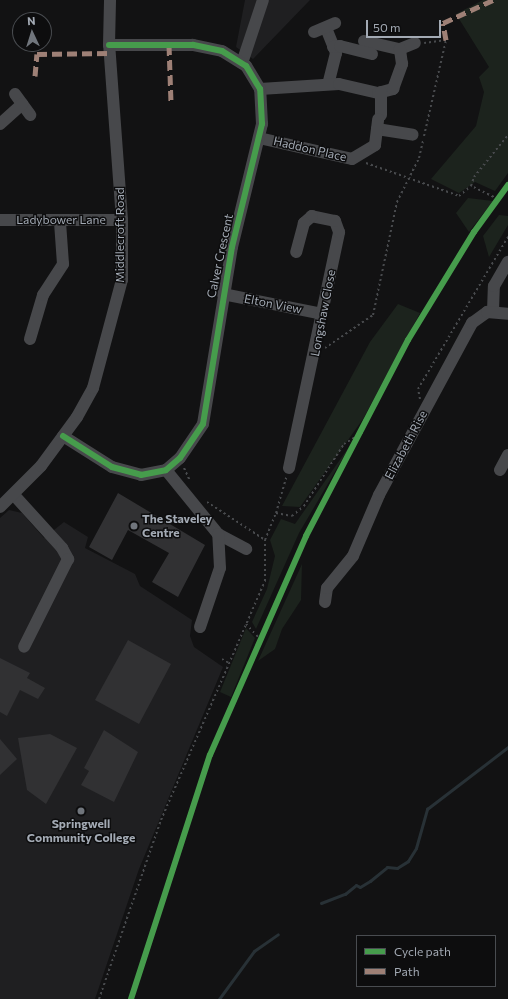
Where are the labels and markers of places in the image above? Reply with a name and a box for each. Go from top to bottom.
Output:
place label: The Staveley Centre [142,512,212,540]
marker: The Staveley Centre [129,521,139,531]
marker: Springwell Community College [76,806,86,816]
place label: Springwell Community College [27,817,135,845]

